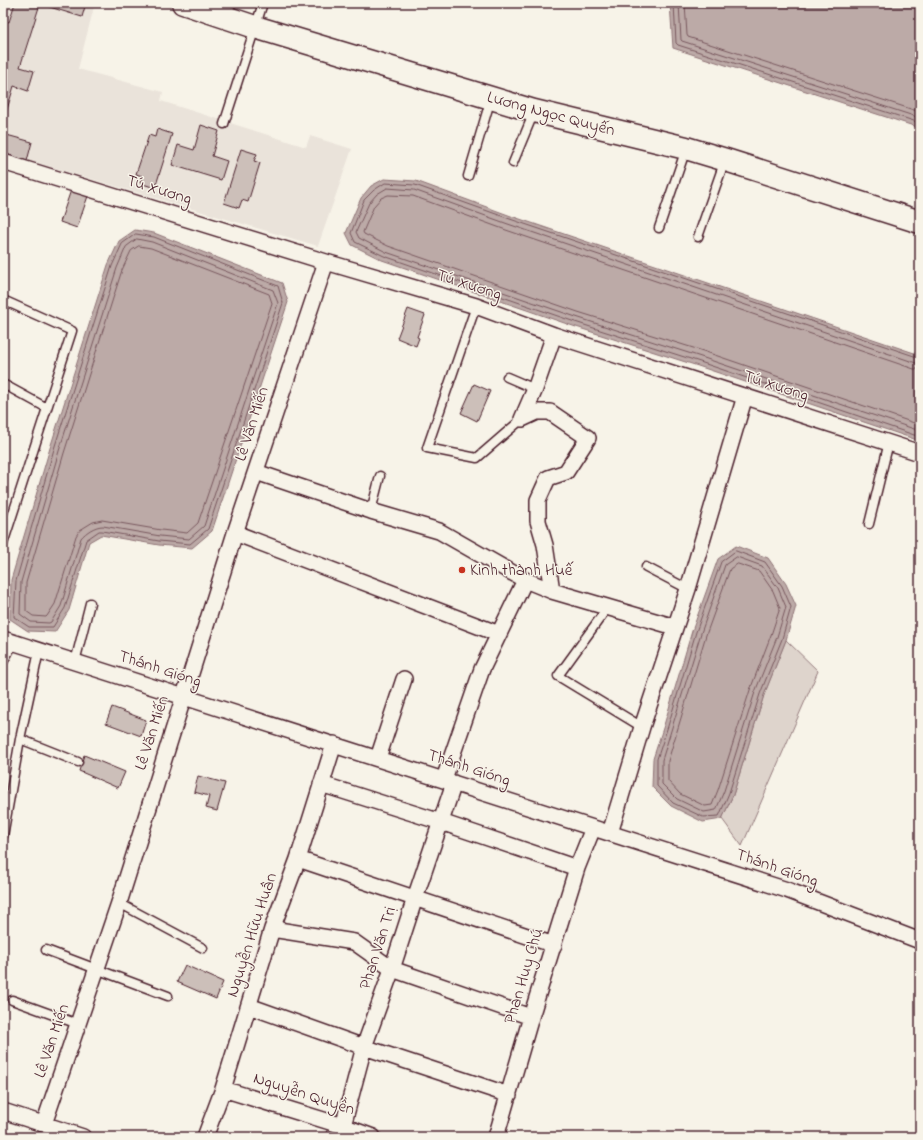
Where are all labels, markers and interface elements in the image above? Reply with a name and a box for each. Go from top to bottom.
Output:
street label: Lương Ngọc Quyến [484,85,618,145]
street label: Tú Xương [123,168,195,214]
street label: Tú Xương [433,263,505,309]
street label: Tú Xương [740,364,812,410]
street label: Lê Văn Miến [228,384,276,464]
place label: Kinh thành Huế [470,558,574,583]
marker: Kinh thành Huế [457,565,467,575]
street label: Thánh Gióng [115,644,205,696]
street label: Lê Văn Miến [128,693,176,773]
street label: Thánh Gióng [424,743,514,795]
street label: Thánh Gióng [732,842,822,896]
street label: Nguyễn Hữu Huân [220,870,286,1001]
street label: Phan Văn Trị [353,903,403,993]
street label: Phan Huy Chú [498,925,551,1027]
street label: Lê Văn Miến [28,1001,76,1081]
street label: Nguyễn Quyền [249,1066,358,1124]

